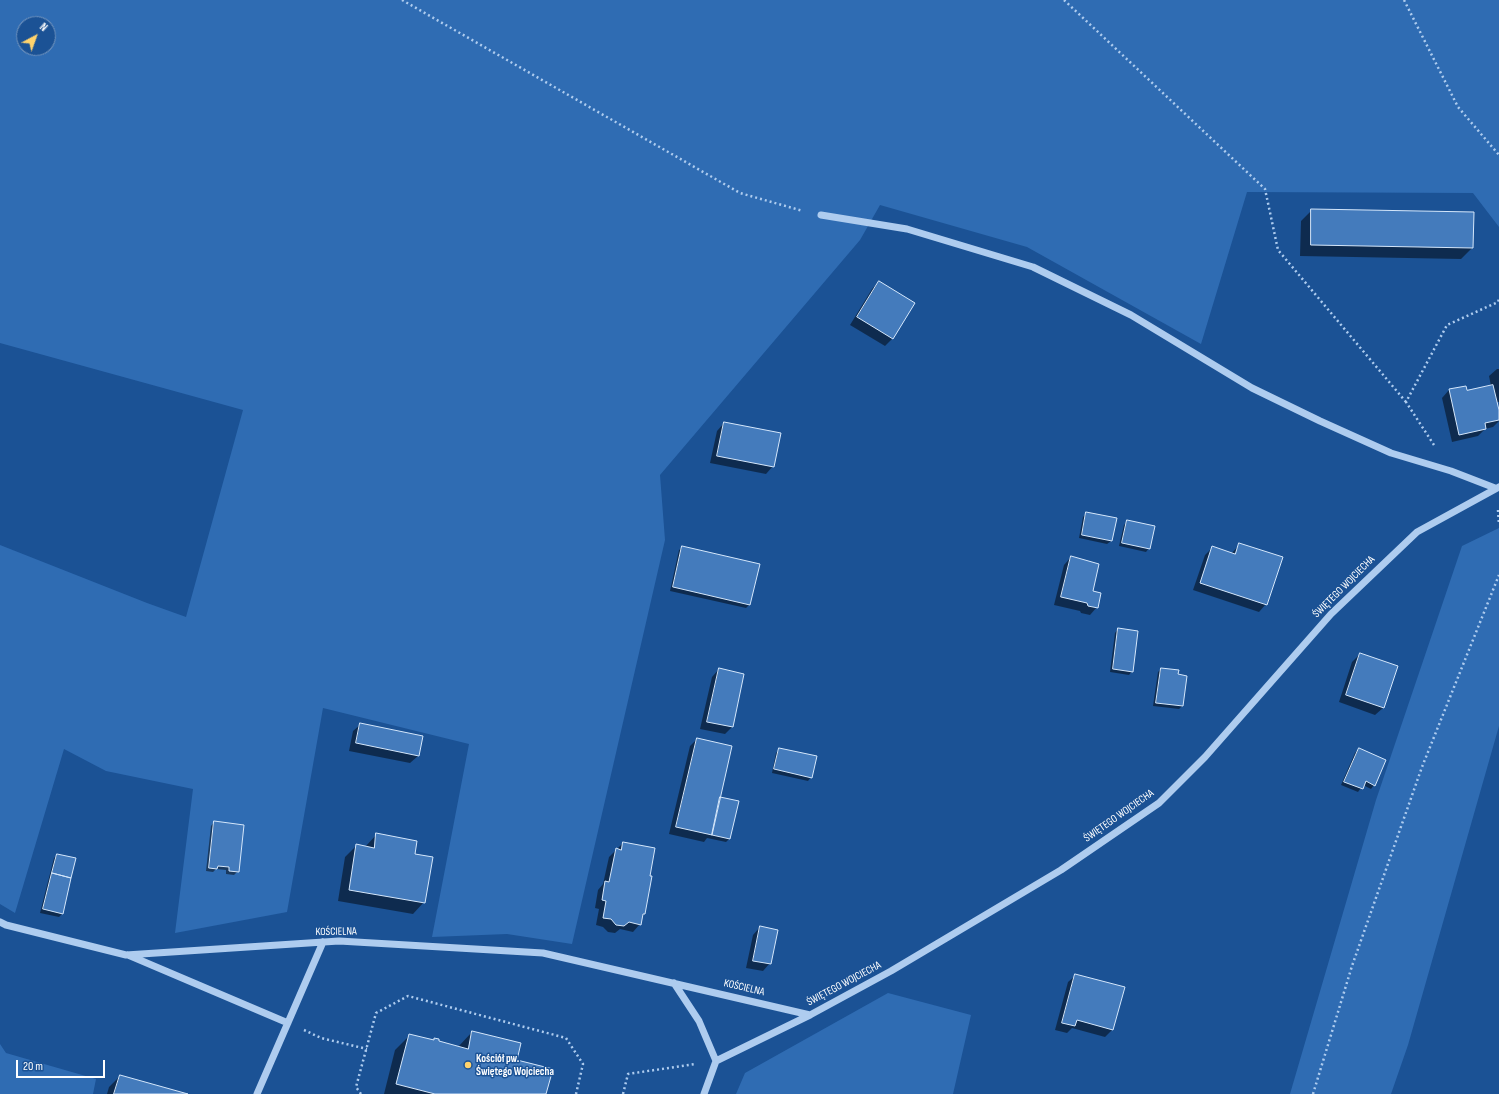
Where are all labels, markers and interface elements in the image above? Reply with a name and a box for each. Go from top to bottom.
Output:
north arrow [16,16,56,56]
text: N [37,20,50,34]
street label: ŚWIĘTEGO WOJCIECHA [1310,553,1378,621]
street label: ŚWIĘTEGO WOJCIECHA [1081,787,1157,845]
street label: KOŚCIELNA [315,925,357,939]
street label: ŚWIĘTEGO WOJCIECHA [805,959,883,1009]
street label: KOŚCIELNA [722,977,766,999]
scale bar [18,1052,107,1078]
place label: Kościół pw. Świętego Wojciecha [476,1052,554,1078]
text: 20 m [23,1059,43,1074]
marker: Kościół pw. Świętego Wojciecha [463,1060,473,1070]

